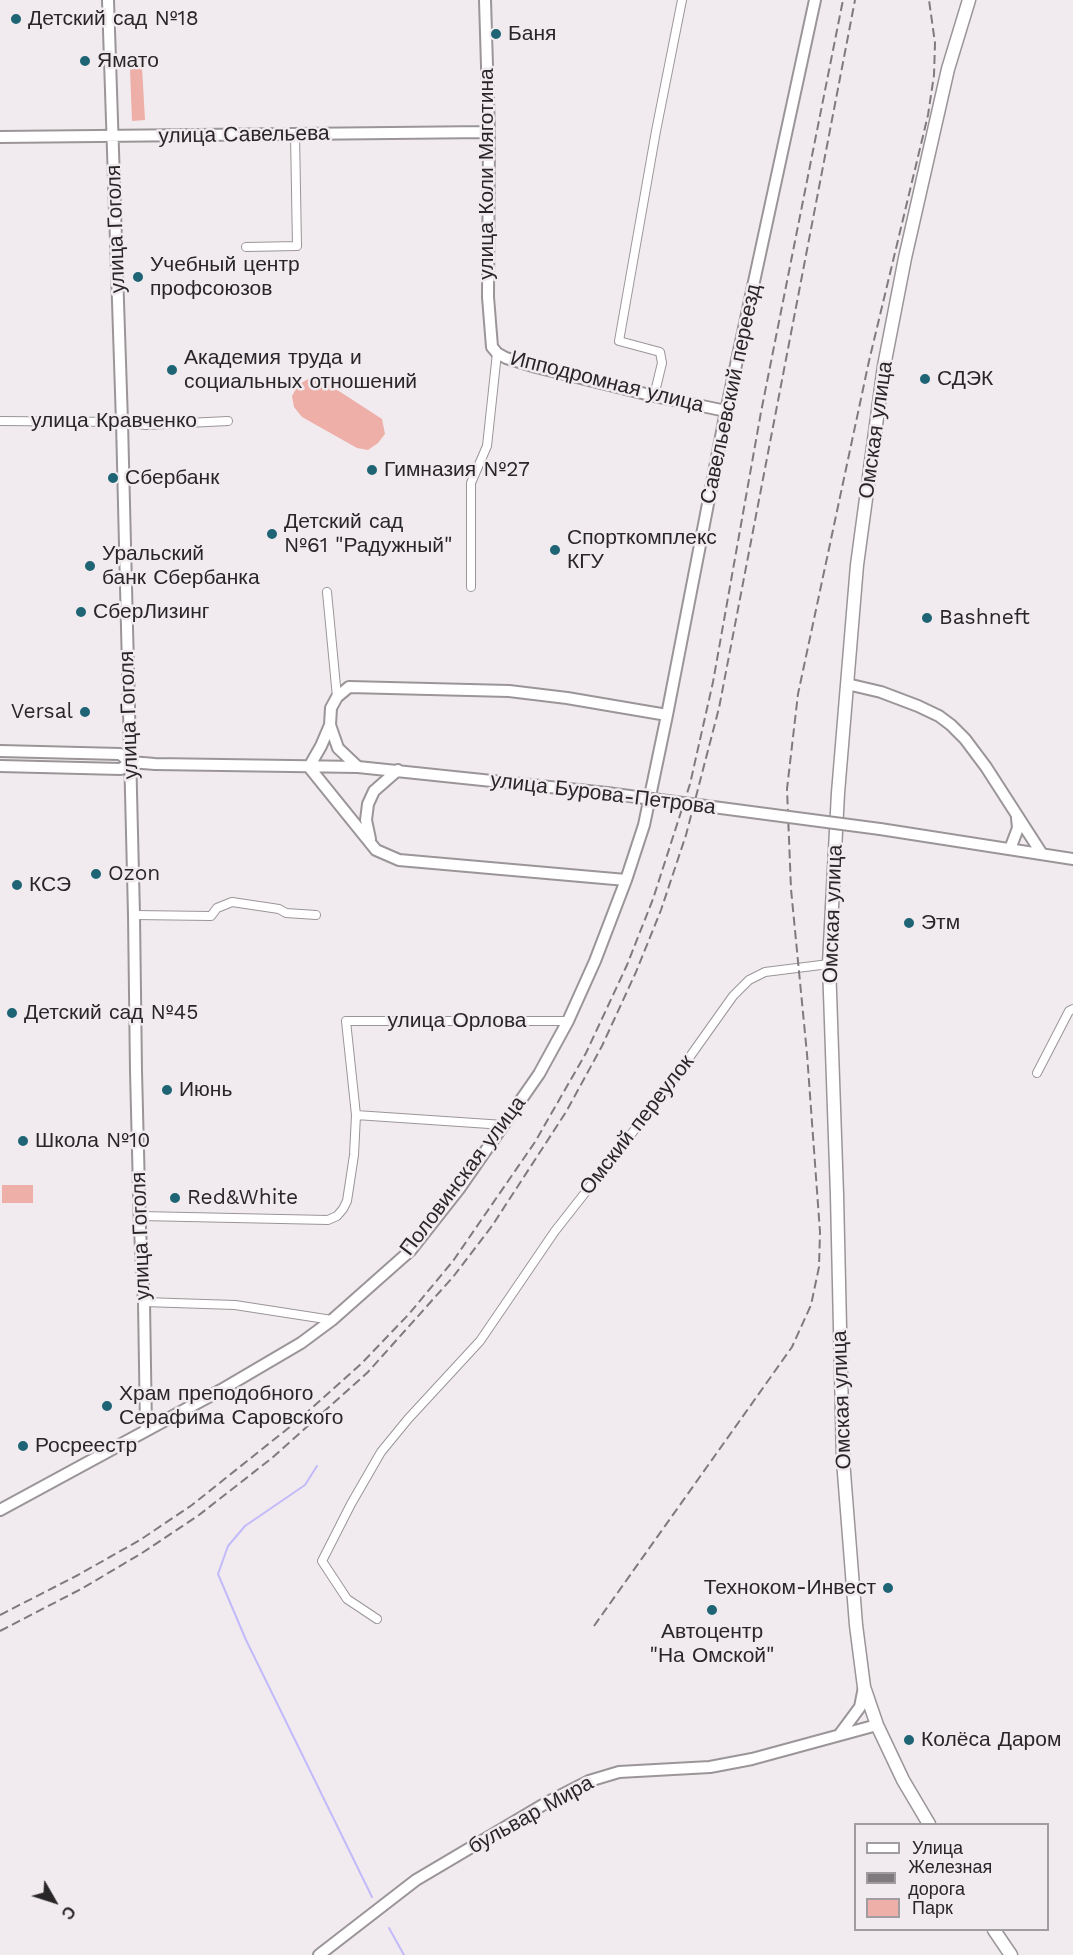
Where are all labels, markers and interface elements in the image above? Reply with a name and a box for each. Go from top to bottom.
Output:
place label: Детский сад №18 [28,6,199,32]
marker: Детский сад №18 [9,12,23,26]
place label: Баня [508,21,556,47]
marker: Баня [489,27,503,41]
place label: Ямато [97,48,159,74]
marker: Ямато [78,54,92,68]
street label: улица Коли Мяготина [474,68,500,280]
street label: улица Савельева [158,121,330,149]
street label: улица Гоголя [101,164,131,294]
place label: Учебный центр профсоюзов [150,252,300,302]
marker: Учебный центр профсоюзов [131,270,145,284]
street label: Савельевский переезд [695,282,767,506]
place label: Академия труда и социальных отношений [184,345,417,395]
street label: Ипподромная улица [508,346,706,418]
street label: Омская улица [854,359,898,501]
marker: Академия труда и социальных отношений [165,363,179,377]
place label: СДЭК [937,366,993,392]
marker: СДЭК [918,372,932,386]
street label: улица Кравченко [31,408,197,434]
place label: Гимназия №27 [384,457,530,483]
marker: Гимназия №27 [365,463,379,477]
place label: Сбербанк [125,465,219,491]
marker: Сбербанк [106,471,120,485]
place label: Детский сад №61 "Радужный" [284,509,452,559]
place label: Спорткомплекс КГУ [567,525,717,575]
marker: Детский сад №61 "Радужный" [265,527,279,541]
place label: Уральский банк Сбербанка [102,541,260,591]
marker: Спорткомплекс КГУ [548,543,562,557]
marker: Уральский банк Сбербанка [83,559,97,573]
place label: СберЛизинг [93,599,209,625]
marker: СберЛизинг [74,605,88,619]
place label: Bashneft [939,605,1030,631]
marker: Bashneft [920,611,934,625]
street label: улица Гоголя [114,650,144,780]
place label: Versal [11,699,73,725]
marker: Versal [78,705,92,719]
street label: улица Бурова-Петрова [489,768,717,820]
street label: Омская улица [818,844,848,984]
place label: Ozon [108,861,160,887]
marker: Ozon [89,867,103,881]
place label: КСЭ [29,872,71,898]
marker: КСЭ [10,878,24,892]
place label: Этм [921,910,960,936]
marker: Этм [902,916,916,930]
place label: Детский сад №45 [24,1000,199,1026]
marker: Детский сад №45 [5,1006,19,1020]
street label: улица Орлова [388,1008,526,1034]
street label: Омский переулок [575,1050,699,1200]
place label: Июнь [179,1077,232,1103]
marker: Июнь [160,1083,174,1097]
street label: Половинская улица [395,1091,531,1261]
place label: Школа №10 [35,1128,150,1154]
marker: Школа №10 [16,1134,30,1148]
street label: улица Гоголя [126,1171,156,1301]
place label: Red&White [187,1185,298,1211]
marker: Red&White [168,1191,182,1205]
street label: Омская улица [827,1330,857,1470]
place label: Храм преподобного Серафима Саровского [119,1381,343,1431]
marker: Храм преподобного Серафима Саровского [100,1399,114,1413]
place label: Росреестр [35,1433,137,1459]
marker: Росреестр [16,1439,30,1453]
place label: Техноком-Инвест [704,1575,876,1601]
marker: Техноком-Инвест [881,1581,895,1595]
marker: Автоцентр "На Омской" [705,1603,719,1617]
place label: Автоцентр "На Омской" [649,1619,775,1669]
place label: Колёса Даром [921,1727,1061,1753]
marker: Колёса Даром [902,1733,916,1747]
street label: бульвар Мира [464,1770,598,1860]
legend [854,1823,1049,1931]
text: Улица [912,1837,963,1858]
text: Железная дорога [908,1856,992,1899]
north arrow [24,1871,84,1931]
text: Парк [912,1897,953,1918]
text: С [57,1902,79,1923]

